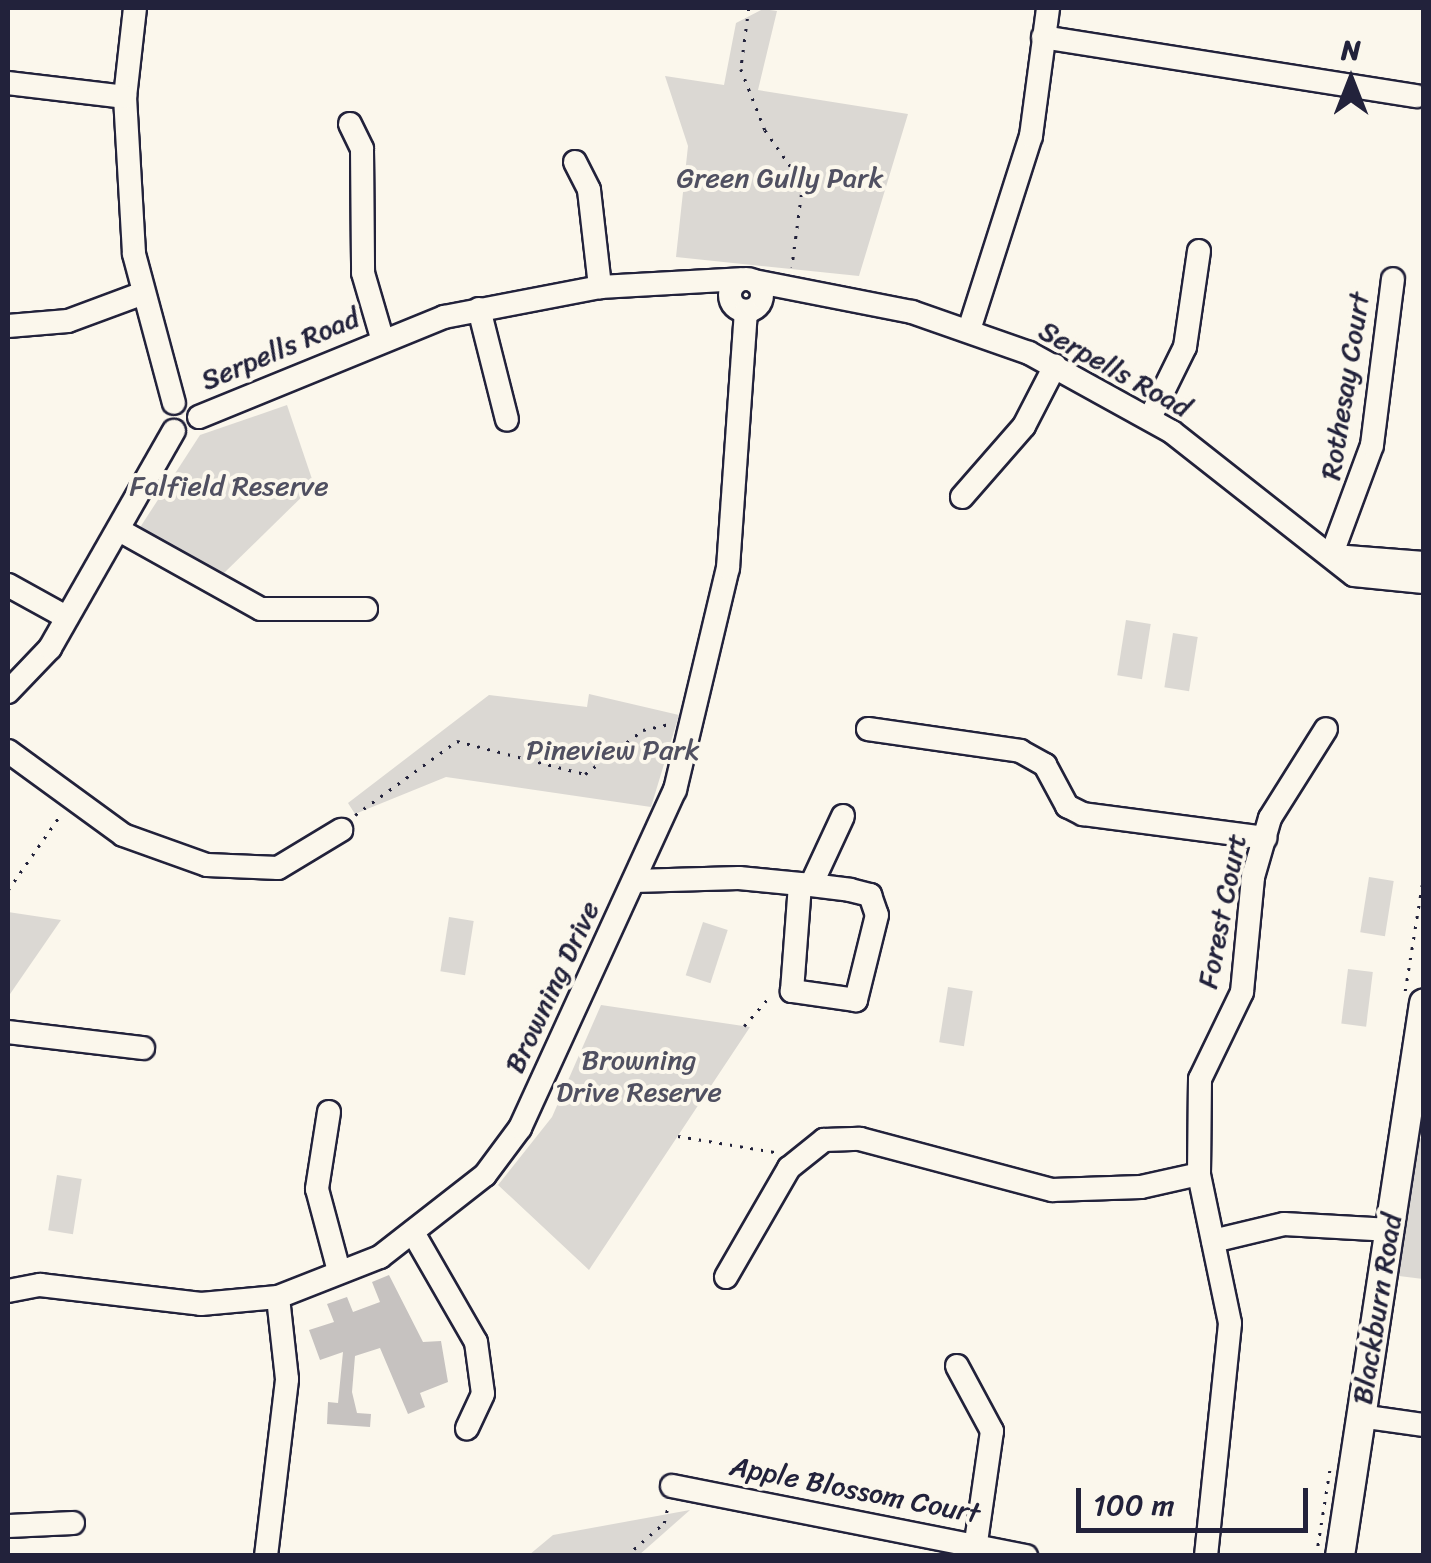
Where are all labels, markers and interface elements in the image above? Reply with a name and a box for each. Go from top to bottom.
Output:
text: N [1341,25,1361,74]
north arrow [1301,30,1401,130]
park label: Green Gully Park [676,161,884,195]
street label: Rothesay Court [1314,289,1376,483]
street label: Serpells Road [196,301,364,397]
street label: Serpells Road [1033,313,1197,425]
park label: Falfield Reserve [129,469,329,503]
park label: Pineview Park [526,733,700,767]
street label: Forest Court [1191,831,1253,991]
street label: Browning Drive [498,896,606,1078]
park label: Browning Drive Reserve [555,1043,723,1109]
street label: Blackburn Road [1345,1211,1409,1407]
street label: Apple Blossom Court [727,1449,983,1531]
scale bar [1081,1468,1314,1530]
text: 100 m [1093,1478,1175,1532]

